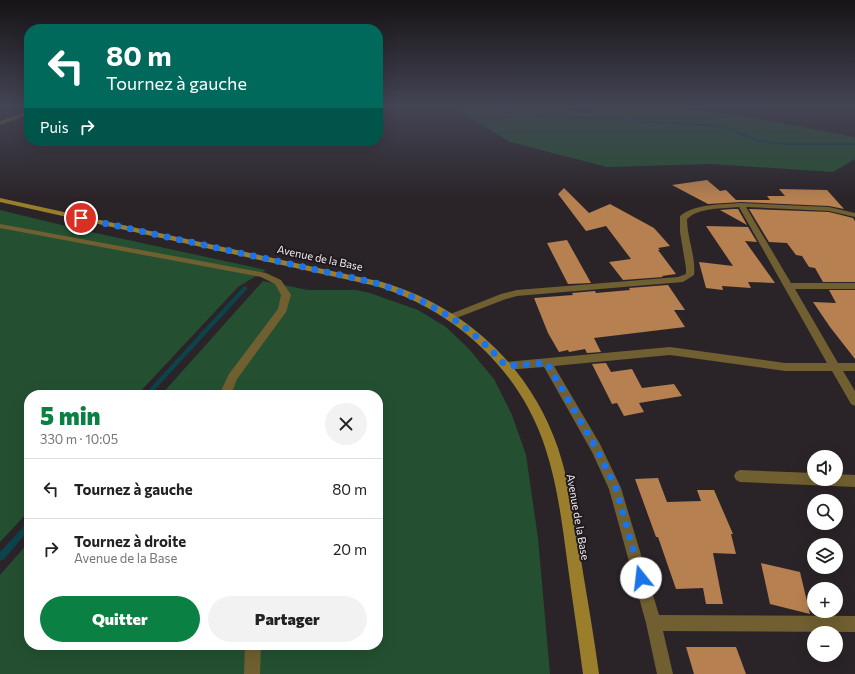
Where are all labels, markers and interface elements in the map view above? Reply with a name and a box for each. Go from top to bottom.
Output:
text: 80 m [106,38,172,72]
icon: left [40,40,92,92]
text: Tournez à gauche [106,72,247,94]
icon: right [76,116,98,138]
text: Puis [40,118,68,136]
pin [64,201,98,235]
icon: arrive [70,207,92,229]
street label: Avenue de la Base [276,242,364,273]
text: 5 min [40,401,101,430]
button: close [325,403,367,445]
text: 330 m · 10:05 [40,431,118,447]
map controls [807,450,843,662]
button: sound [807,450,843,486]
street label: Avenue de la Base [565,473,593,561]
icon: left [40,478,62,500]
text: Tournez à gauche [74,480,193,498]
text: 80 m [332,480,367,498]
button: search [807,494,843,530]
text: Tournez à droite [74,532,186,550]
icon: right [40,538,62,560]
button: layers [807,538,843,574]
text: 20 m [333,540,367,558]
text: Avenue de la Base [74,550,177,566]
position arrow [620,557,662,599]
button: + [807,582,843,618]
button: Quitter [40,596,200,642]
button: Partager [208,596,367,642]
button: − [807,626,843,662]

